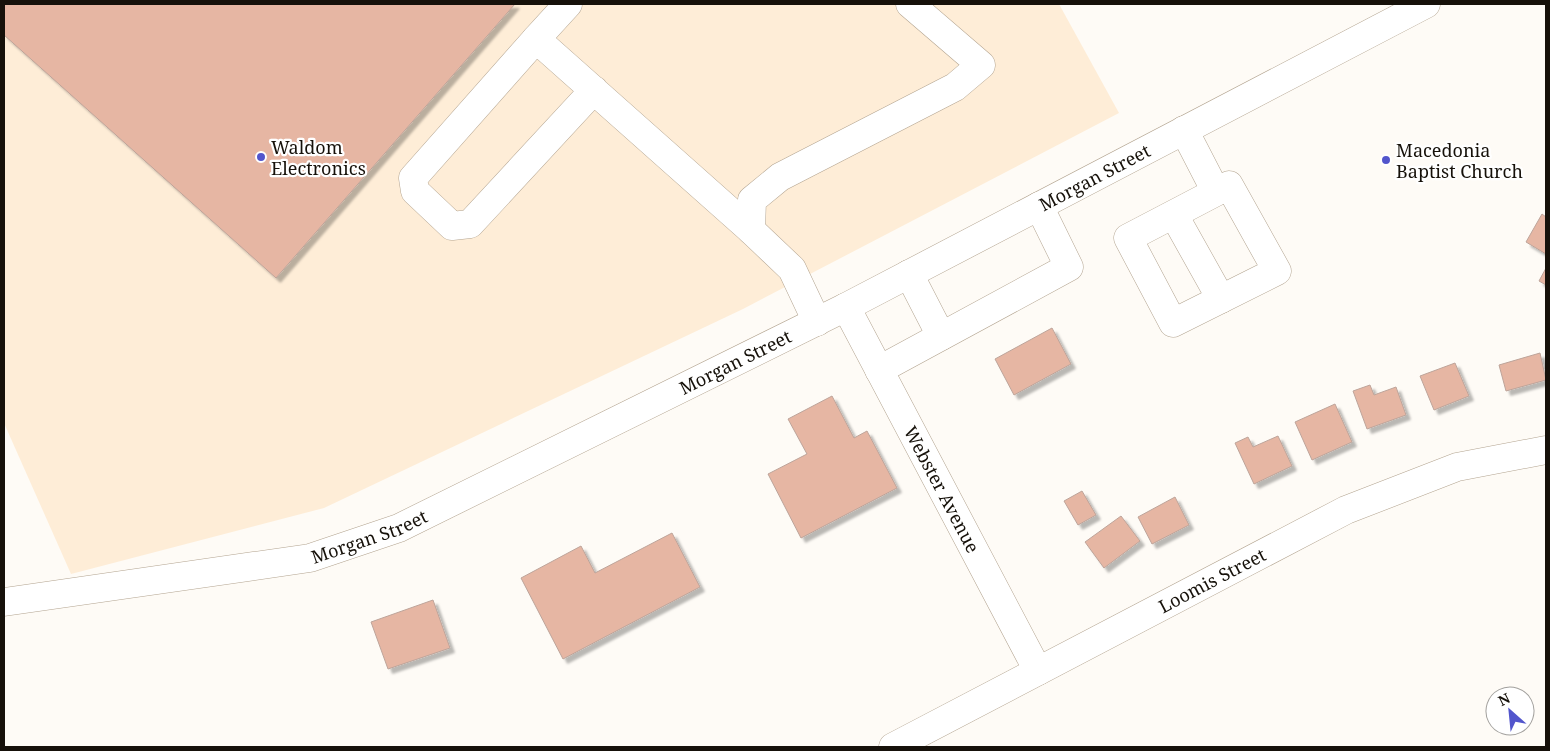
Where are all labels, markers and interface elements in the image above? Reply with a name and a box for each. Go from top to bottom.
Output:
place label: Waldom Electronics [271,135,366,180]
street label: Morgan Street [1035,138,1154,216]
place label: Macedonia Baptist Church [1396,138,1523,183]
marker: Waldom Electronics [255,151,267,163]
marker: Macedonia Baptist Church [1380,154,1392,166]
street label: Morgan Street [675,324,795,400]
street label: Webster Avenue [899,422,985,557]
street label: Morgan Street [308,504,431,569]
street label: Loomis Street [1154,542,1270,618]
north arrow [1485,686,1535,736]
text: N [1495,688,1513,710]

